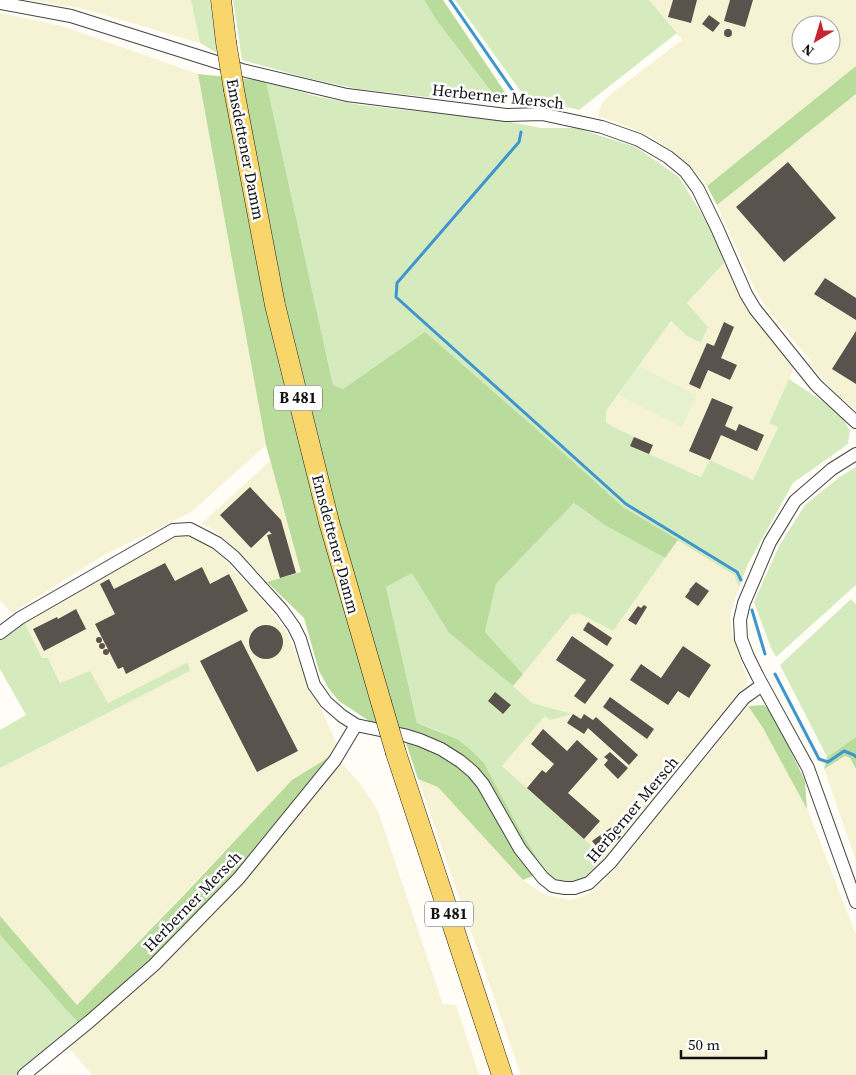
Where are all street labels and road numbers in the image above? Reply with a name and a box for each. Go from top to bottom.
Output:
street label: Emsdettener Damm [222,76,270,222]
street label: Herberner Mersch [431,78,565,114]
road number: B 481 [274,386,322,410]
street label: Emsdettener Damm [307,472,365,616]
street label: Herberner Mersch [581,751,683,867]
street label: Herberner Mersch [138,845,246,956]
road number: B 481 [425,902,473,926]

